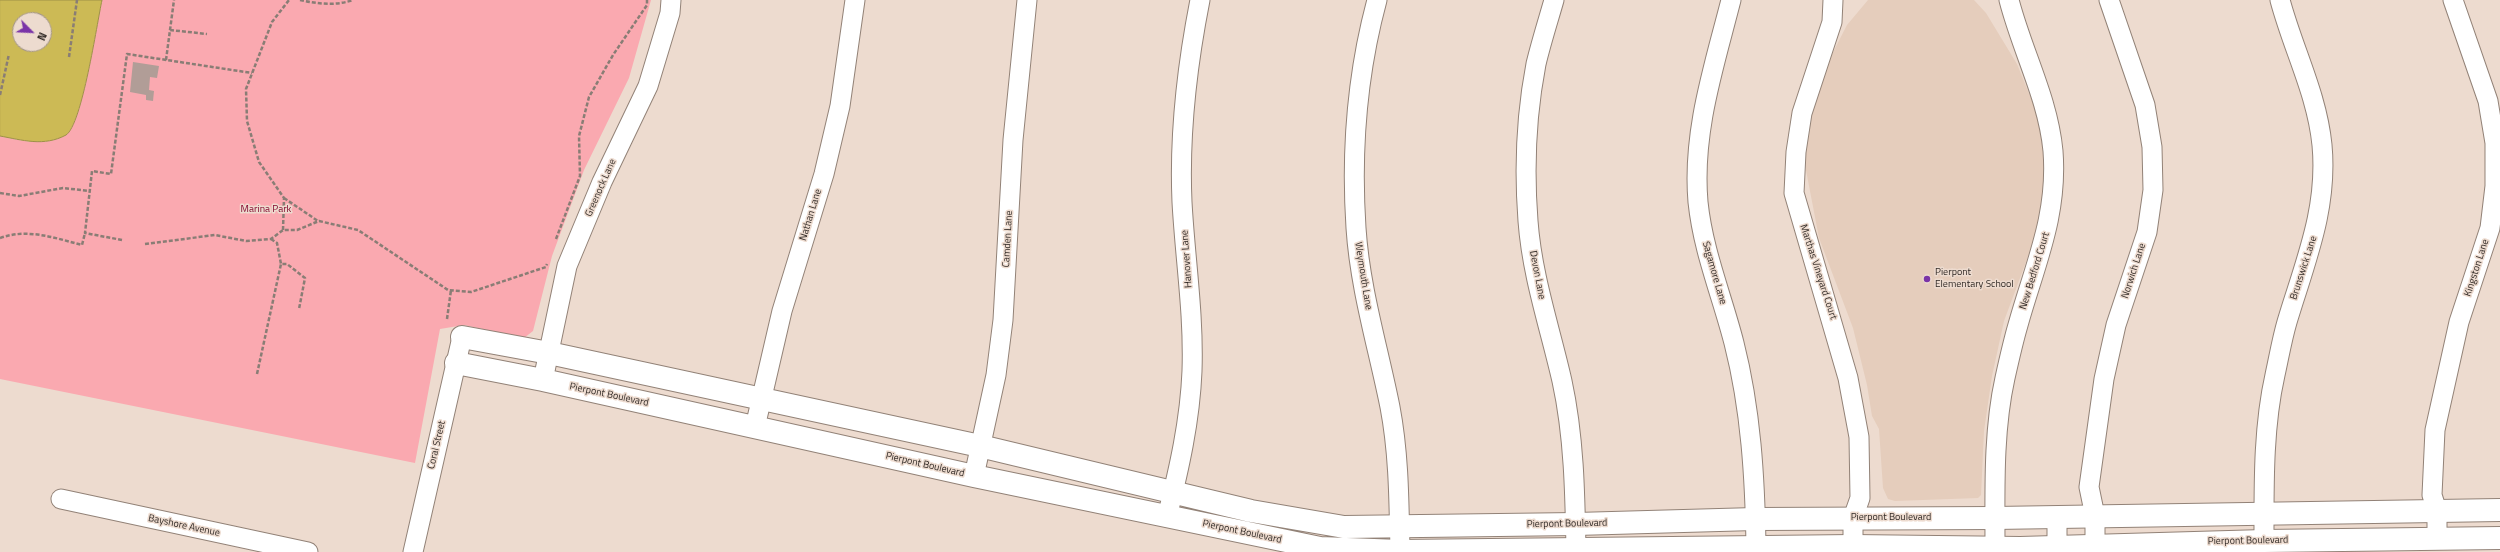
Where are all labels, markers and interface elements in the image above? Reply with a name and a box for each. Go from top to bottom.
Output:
north arrow [12,12,52,52]
text: N [33,30,51,43]
street label: Greenock Lane [583,157,619,219]
street label: Nathan Lane [797,188,825,242]
park label: Marina Park [241,204,291,216]
street label: Camden Lane [1001,210,1015,268]
street label: Marthas Vineyard Court [1797,223,1839,321]
street label: Hanover Lane [1179,230,1195,288]
street label: New Bedford Court [2018,231,2052,311]
street label: Brunswick Lane [2288,235,2320,301]
street label: Kingston Lane [2462,238,2492,298]
street label: Sagamore Lane [1699,240,1729,306]
street label: Weymouth Lane [1352,241,1374,311]
street label: Norwich Lane [2119,242,2149,300]
street label: Devon Lane [1526,250,1548,300]
place label: Pierpont Elementary School [1935,267,2014,290]
marker: Pierpont Elementary School [1922,274,1932,284]
street label: Pierpont Boulevard [568,381,650,409]
street label: Coral Street [426,420,448,470]
street label: Pierpont Boulevard [884,450,966,480]
street label: Pierpont Boulevard [1851,512,1931,524]
street label: Bayshore Avenue [147,513,221,539]
street label: Pierpont Boulevard [1527,517,1607,531]
street label: Pierpont Boulevard [1201,518,1283,546]
street label: Pierpont Boulevard [2208,534,2288,548]

